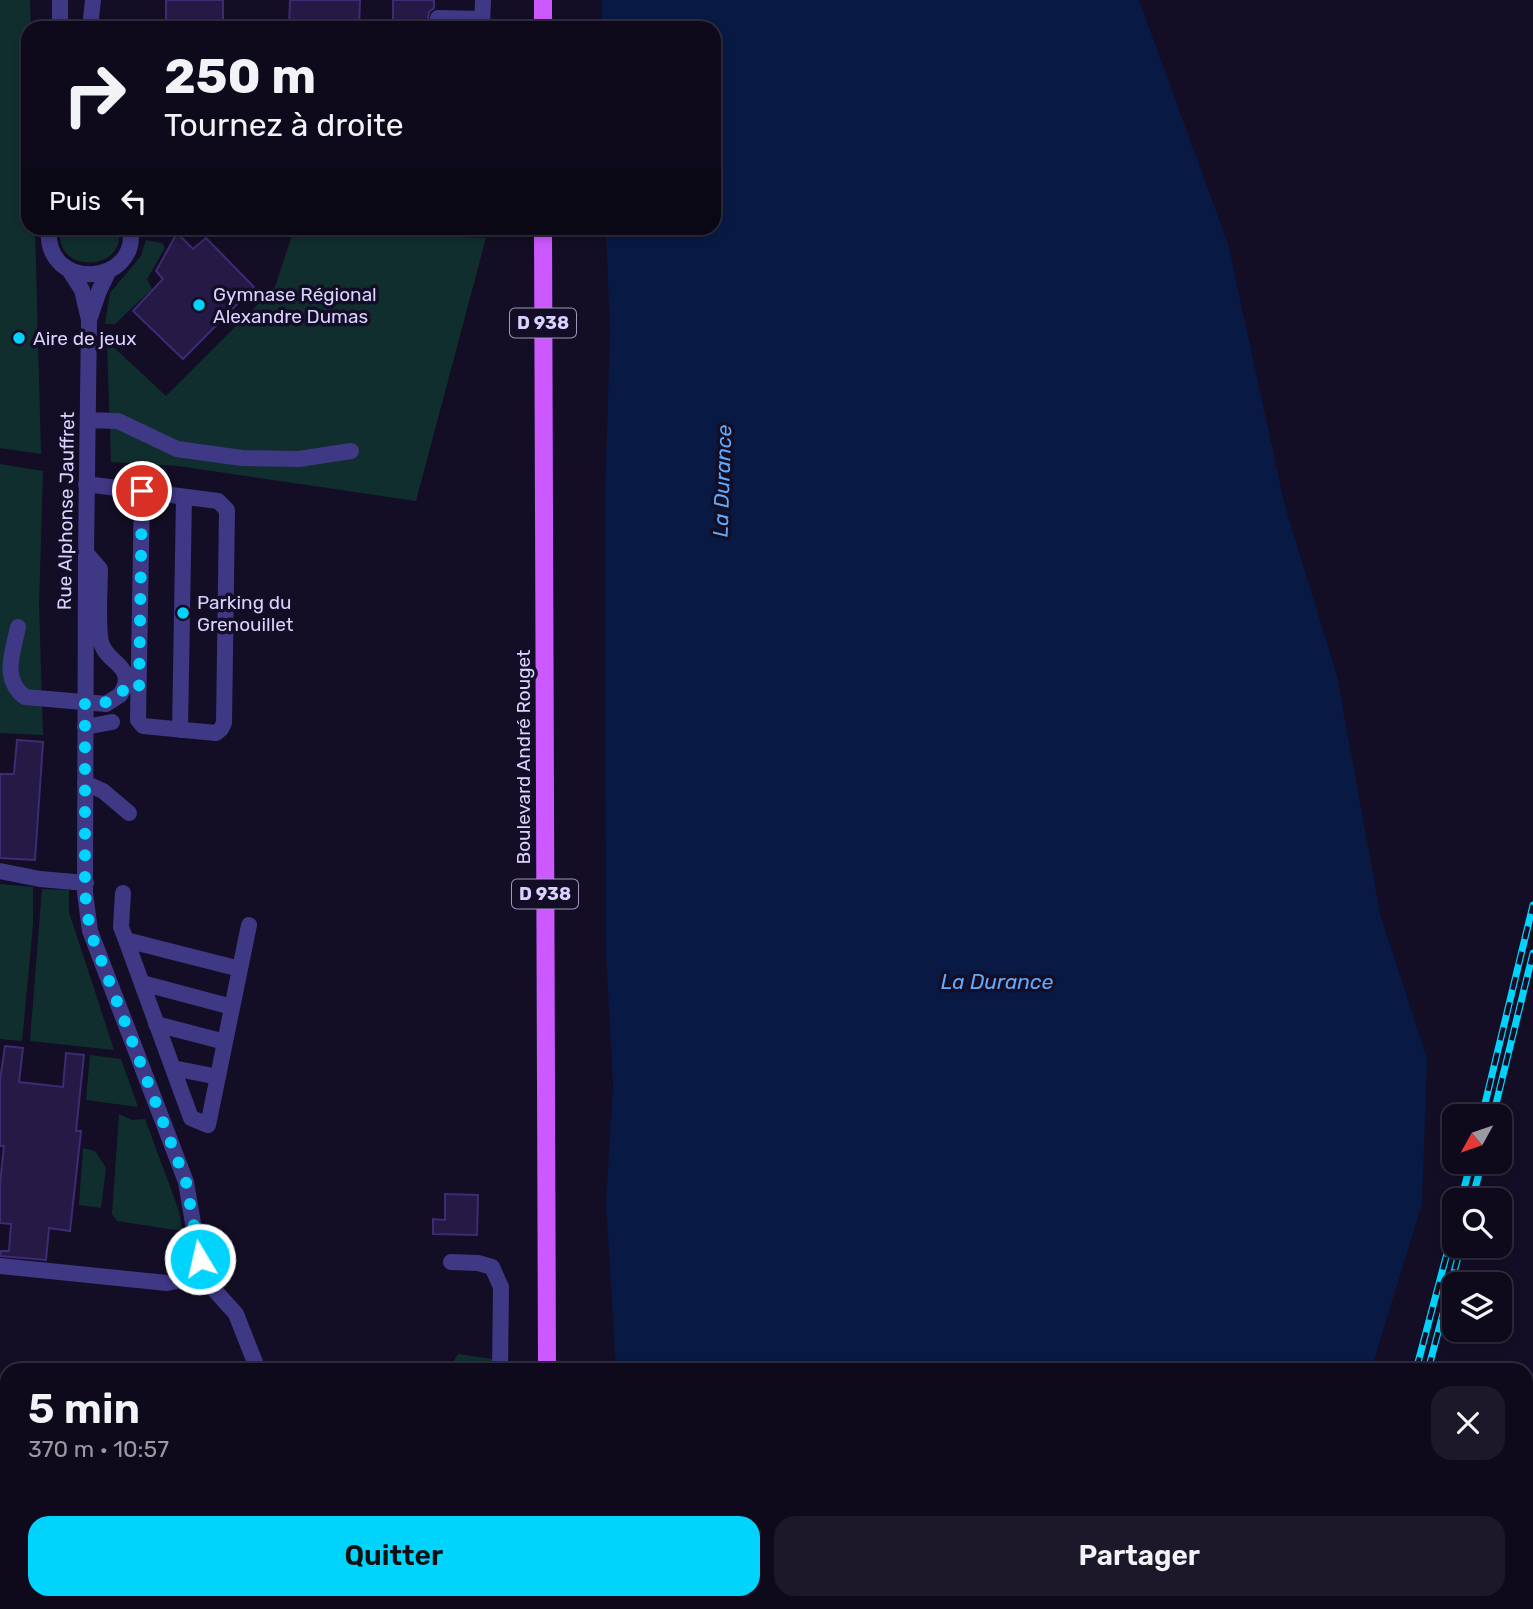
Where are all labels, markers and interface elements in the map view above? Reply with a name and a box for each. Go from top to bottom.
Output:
text: 250 m [164,47,316,105]
icon: right [49,49,140,140]
text: Tournez à droite [164,106,404,144]
icon: left [115,182,153,220]
text: Puis [49,186,101,217]
place label: Gymnase Régional Alexandre Dumas [213,283,377,328]
marker: Gymnase Régional Alexandre Dumas [191,297,207,313]
road number: D 938 [510,309,576,338]
place label: Aire de jeux [33,327,136,350]
marker: Aire de jeux [11,330,27,346]
street label: Rue Alphonse Jauffret [53,411,79,610]
water label: La Durance [708,424,736,538]
pin [112,461,172,521]
icon: arrive [123,472,161,510]
place label: Parking du Grenouillet [197,591,294,636]
marker: Parking du Grenouillet [175,605,191,621]
street label: Boulevard André Rouget [512,649,535,864]
road number: D 938 [512,880,578,908]
water label: La Durance [941,969,1054,994]
north arrow [1442,1104,1512,1174]
map controls [1442,1104,1512,1342]
button: search [1442,1188,1512,1258]
position arrow [163,1222,237,1296]
button: layers [1442,1272,1512,1342]
text: 5 min [28,1384,140,1434]
button: close [1431,1386,1505,1460]
text: 370 m · 10:57 [28,1435,169,1463]
button: Quitter [28,1516,760,1596]
button: Partager [774,1516,1505,1596]

